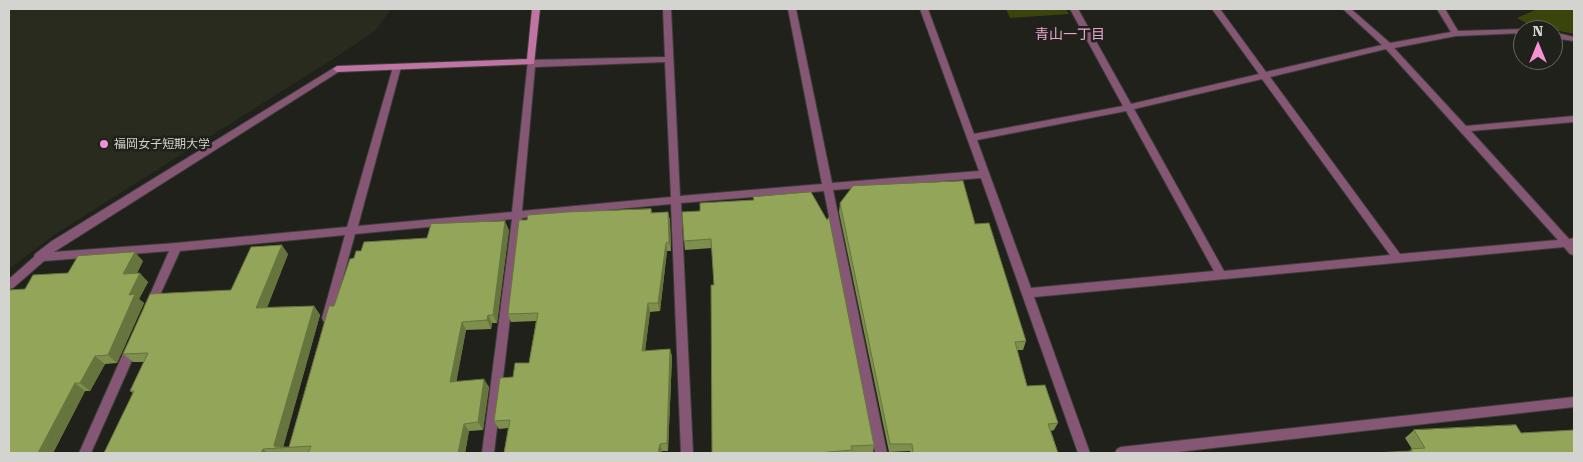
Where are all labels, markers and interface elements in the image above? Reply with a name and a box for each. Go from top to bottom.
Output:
north arrow [1513,20,1563,70]
text: N [1533,23,1543,39]
district label: 青山一丁目 [1035,27,1105,43]
place label: 福岡女子短期大学 [114,137,210,151]
marker: 福岡女子短期大学 [98,138,110,150]

